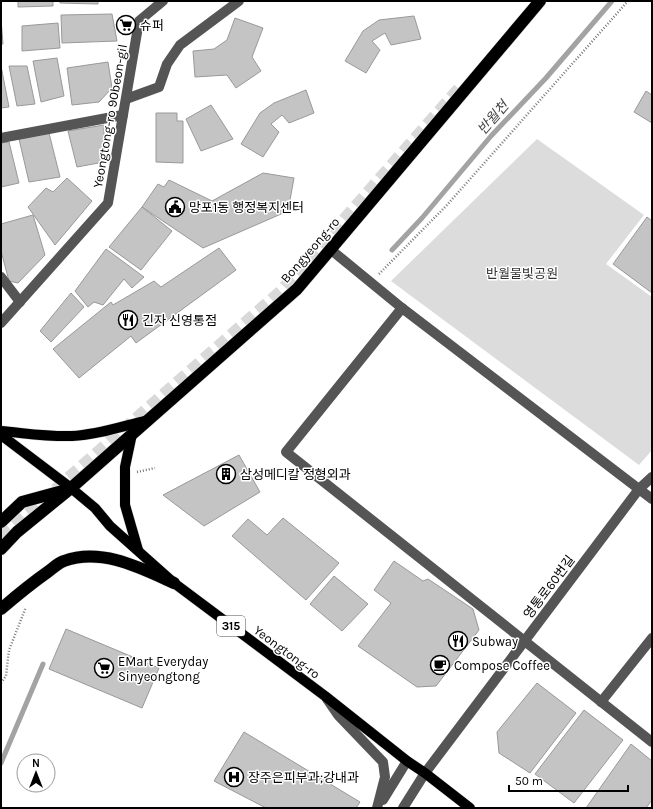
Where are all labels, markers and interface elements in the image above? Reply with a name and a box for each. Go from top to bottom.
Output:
supermarket icon: 슈퍼 [115,14,137,36]
place label: 슈퍼 [140,18,164,33]
street label: Yeongtong-ro 90beon-gil [90,43,130,189]
water label: 반월천 [474,97,513,138]
public building icon: 망포1동 행정복지센터 [164,196,186,218]
place label: 망포1동 행정복지센터 [189,200,304,215]
street label: Bongyeong-ro [277,214,343,286]
park label: 반월물빛공원 [486,266,558,281]
restaurant icon: 긴자 신영통점 [117,309,139,331]
place label: 긴자 신영통점 [142,313,217,328]
building icon: 삼성메디칼 정형외과 [215,463,237,485]
place label: 삼성메디칼 정형외과 [240,467,351,482]
street label: 영통로60번길 [520,553,578,621]
road number: 315 [217,616,245,636]
street label: Yeongtong-ro [251,622,323,682]
restaurant icon: Subway [447,630,469,652]
place label: Subway [472,634,518,649]
place label: EMart Everyday Sinyeongtong [118,654,208,684]
cafe icon: Compose Coffee [429,654,451,676]
supermarket icon: EMart Everyday Sinyeongtong [93,657,115,679]
place label: Compose Coffee [454,658,550,673]
north arrow [16,753,56,793]
text: N [32,757,40,770]
hospital icon: 장주은피부과;강내과 [223,766,245,788]
scale bar [509,767,628,793]
place label: 장주은피부과;강내과 [248,770,359,785]
text: 50 m [515,774,543,788]

